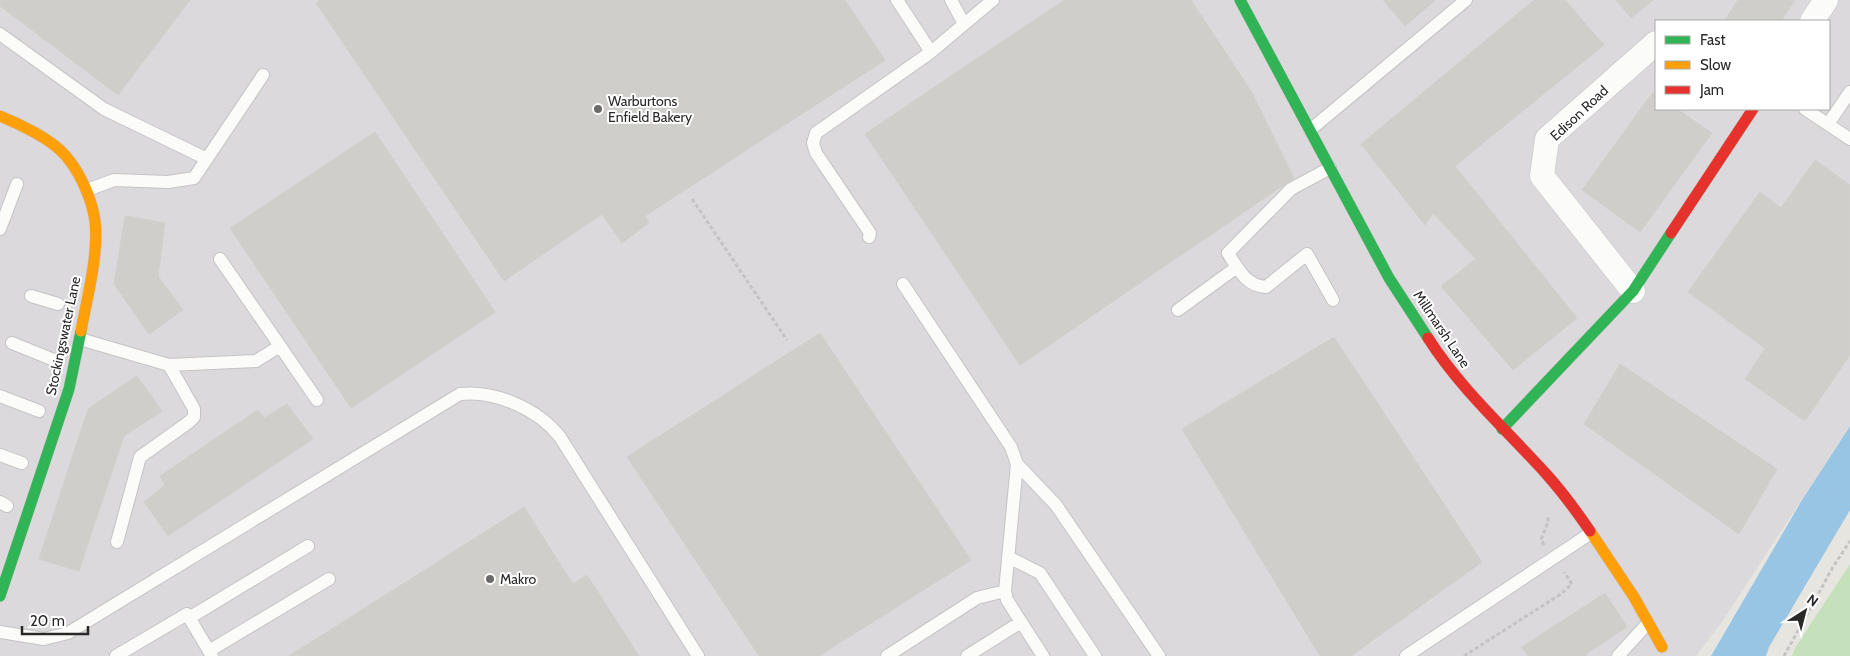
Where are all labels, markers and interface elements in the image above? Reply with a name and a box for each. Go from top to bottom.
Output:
legend [1655,20,1830,110]
text: Fast [1700,31,1725,49]
text: Slow [1700,56,1731,74]
street label: Edison Road [1546,81,1612,145]
text: Jam [1699,81,1724,99]
place label: Warburtons Enfield Bakery [608,92,692,126]
marker: Warburtons Enfield Bakery [592,103,604,115]
street label: Stockingswater Lane [42,275,84,397]
street label: Millmarsh Lane [1410,287,1474,371]
place label: Makro [500,570,537,588]
marker: Makro [484,573,496,585]
north arrow [1780,586,1830,636]
text: N [1803,590,1822,611]
scale bar [22,604,89,636]
text: 20 m [30,612,65,630]

